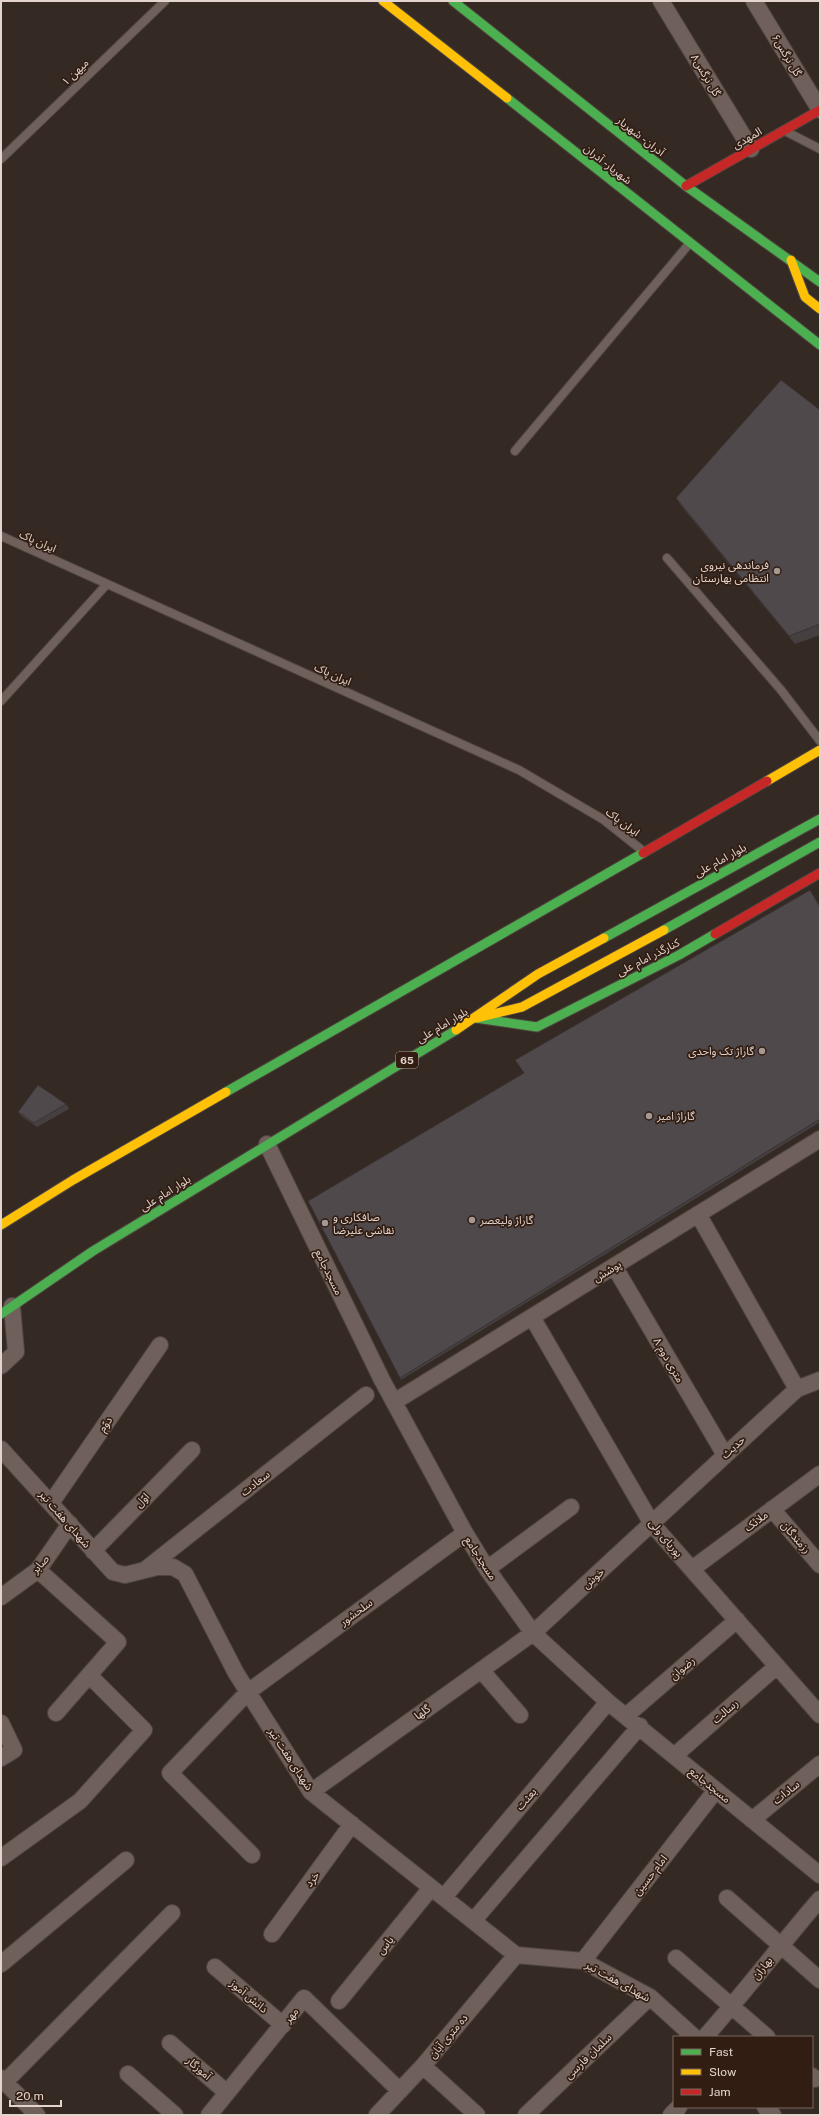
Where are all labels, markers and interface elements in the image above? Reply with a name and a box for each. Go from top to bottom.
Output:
street label: گل نرگس۶ [769,32,804,79]
street label: گل نرگس۸ [688,52,723,99]
street label: میهن ۱ [59,56,92,88]
street label: آدران - شهریار [613,113,668,160]
street label: المهدی [730,125,764,152]
street label: شهریار - آدران [581,142,634,187]
street label: ایران پاک [17,528,58,556]
place label: فرماندهی نیروی انتظامی بهارستان [693,559,769,585]
marker: فرماندهی نیروی انتظامی بهارستان [772,566,782,576]
street label: ایران پاک [312,661,353,689]
street label: ایران پاک [603,805,642,840]
street label: بلوار امام علی [692,841,749,881]
street label: کنارگذر امام علی [615,936,683,980]
street label: بلوار امام علی [414,1005,471,1047]
place label: گاراژ تک واحدی [688,1045,754,1058]
marker: گاراژ تک واحدی [757,1046,767,1056]
road number: 65 [396,1052,418,1068]
place label: گاراژ امیر [656,1110,695,1123]
marker: گاراژ امیر [644,1111,654,1121]
street label: بلوار امام علی [138,1173,194,1215]
place label: صافکاری و نقاشی عليرضا [333,1211,394,1237]
place label: گاراژ ولیعصر [479,1214,534,1227]
marker: گاراژ ولیعصر [467,1215,477,1225]
marker: صافکاری و نقاشی عليرضا [320,1218,330,1228]
street label: مسجدجامع [311,1247,345,1298]
street label: پوشش [591,1258,624,1286]
street label: ۸ متری دوم [650,1335,687,1386]
street label: دوّم [96,1414,116,1435]
street label: حدیث [719,1433,748,1462]
street label: سعادت [238,1468,272,1498]
street label: شهدای هفت تیر [35,1487,93,1551]
street label: اوّل [132,1490,152,1510]
street label: ملائک [742,1508,770,1534]
street label: پوریای ولی [645,1517,685,1561]
street label: رزمندگان [778,1519,813,1556]
street label: مسجدجامع [461,1534,500,1583]
street label: صابر [28,1552,52,1577]
street label: خوش [580,1565,607,1592]
street label: سلحشور [336,1596,376,1629]
street label: رضوان [667,1654,698,1683]
street label: رسالت [710,1696,741,1726]
street label: گلها [412,1702,433,1722]
street label: شهدای هفت تیر [265,1725,316,1793]
street label: مسجدجامع [686,1765,733,1807]
street label: سادات [770,1777,802,1806]
street label: بعثت [513,1786,539,1813]
street label: امام حسین [631,1853,671,1899]
street label: خرد [303,1869,323,1889]
street label: یاس [374,1934,397,1957]
street label: بهاران [749,1954,775,1982]
street label: شهدای هفت تیر [582,1958,653,2005]
street label: دانش آموز [226,1976,270,2016]
street label: مهر [281,2005,302,2026]
street label: ده متری آبان [426,2011,471,2061]
street label: سلمان فارسی [562,2031,615,2082]
legend [673,2036,813,2108]
text: Fast [709,2045,734,2059]
street label: آموزگار [183,2053,214,2083]
text: Slow [709,2065,737,2079]
scale bar [10,2082,61,2108]
text: Jam [709,2085,731,2099]
text: 20 m [16,2089,44,2103]

